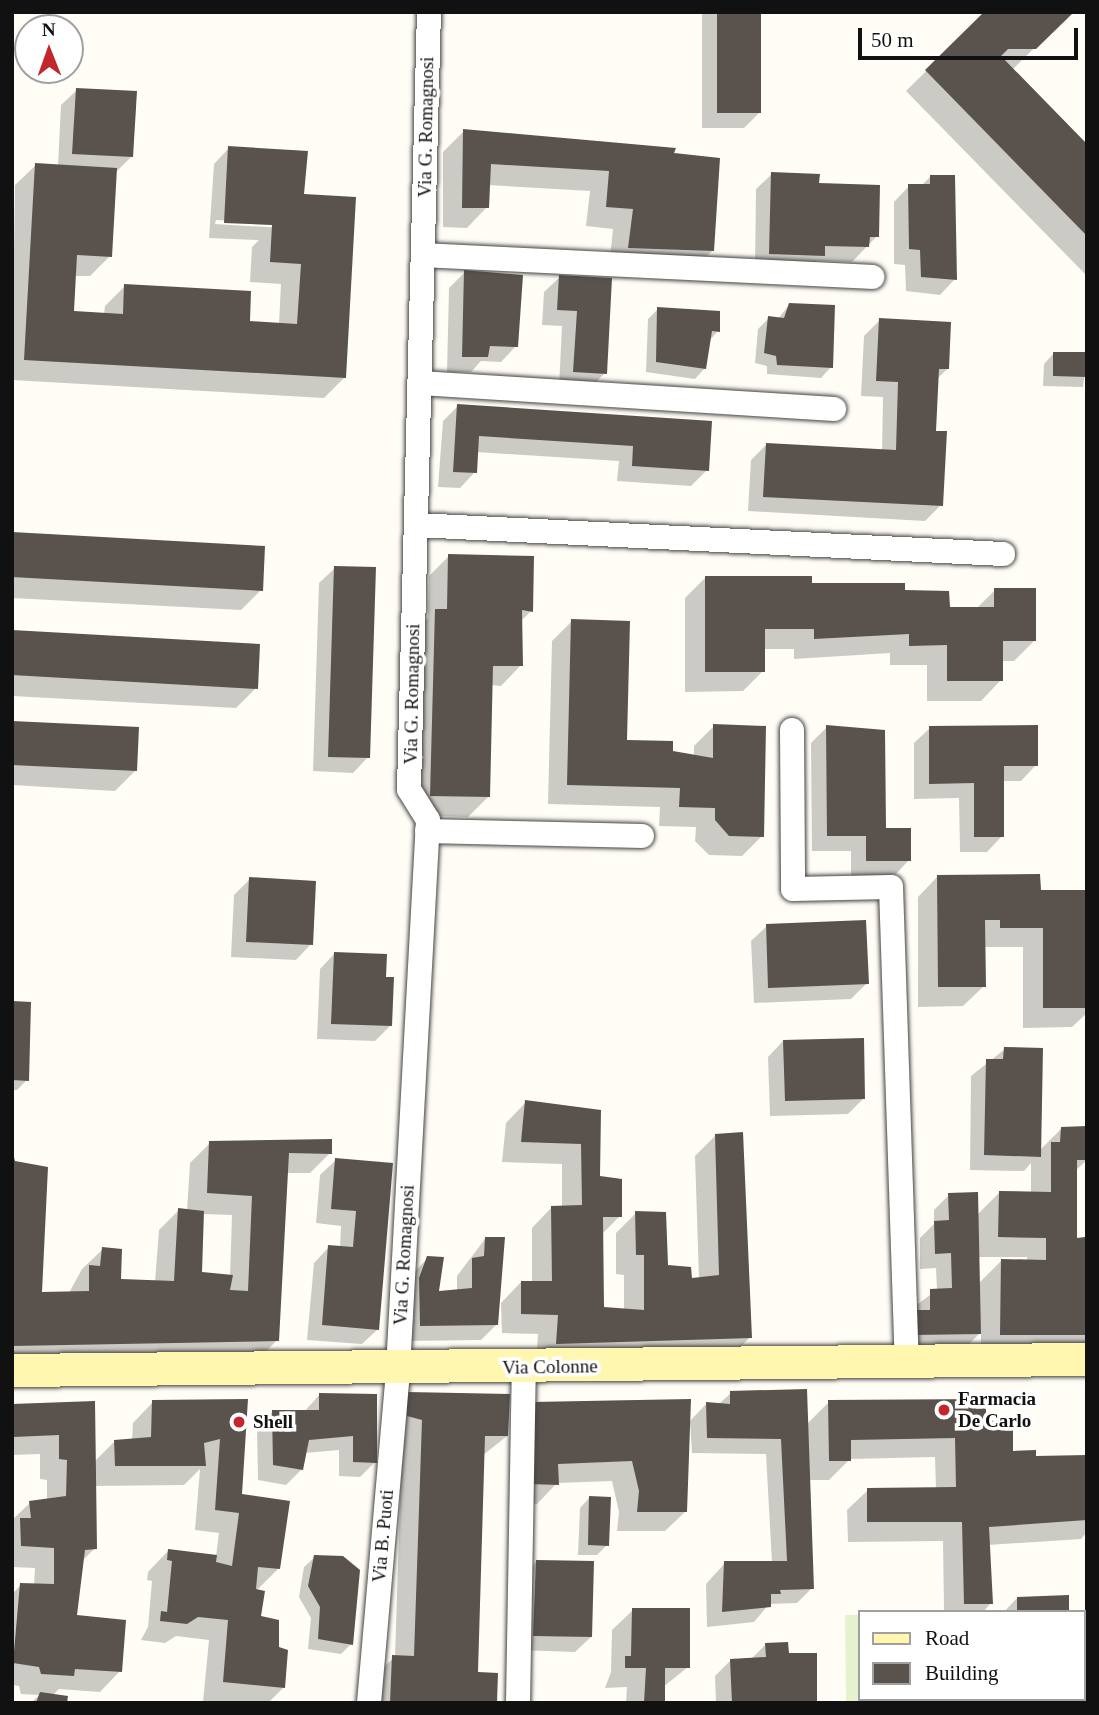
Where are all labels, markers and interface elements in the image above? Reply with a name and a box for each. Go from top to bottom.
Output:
north arrow [14,14,84,84]
scale bar [861,14,1082,58]
text: N [42,19,56,40]
text: 50 m [871,28,914,52]
street label: Via G. Romagnosi [413,56,439,198]
street label: Via G. Romagnosi [399,623,425,765]
street label: Via G. Romagnosi [389,1184,419,1326]
street label: Via Colonne [502,1355,598,1379]
place label: Farmacia De Carlo [958,1388,1036,1432]
marker: Farmacia De Carlo [936,1402,952,1418]
place label: Shell [253,1411,293,1433]
marker: Shell [231,1414,247,1430]
street label: Via B. Puoti [368,1489,398,1583]
legend [858,1610,1085,1701]
text: Road [925,1626,969,1650]
text: Building [925,1661,999,1685]

